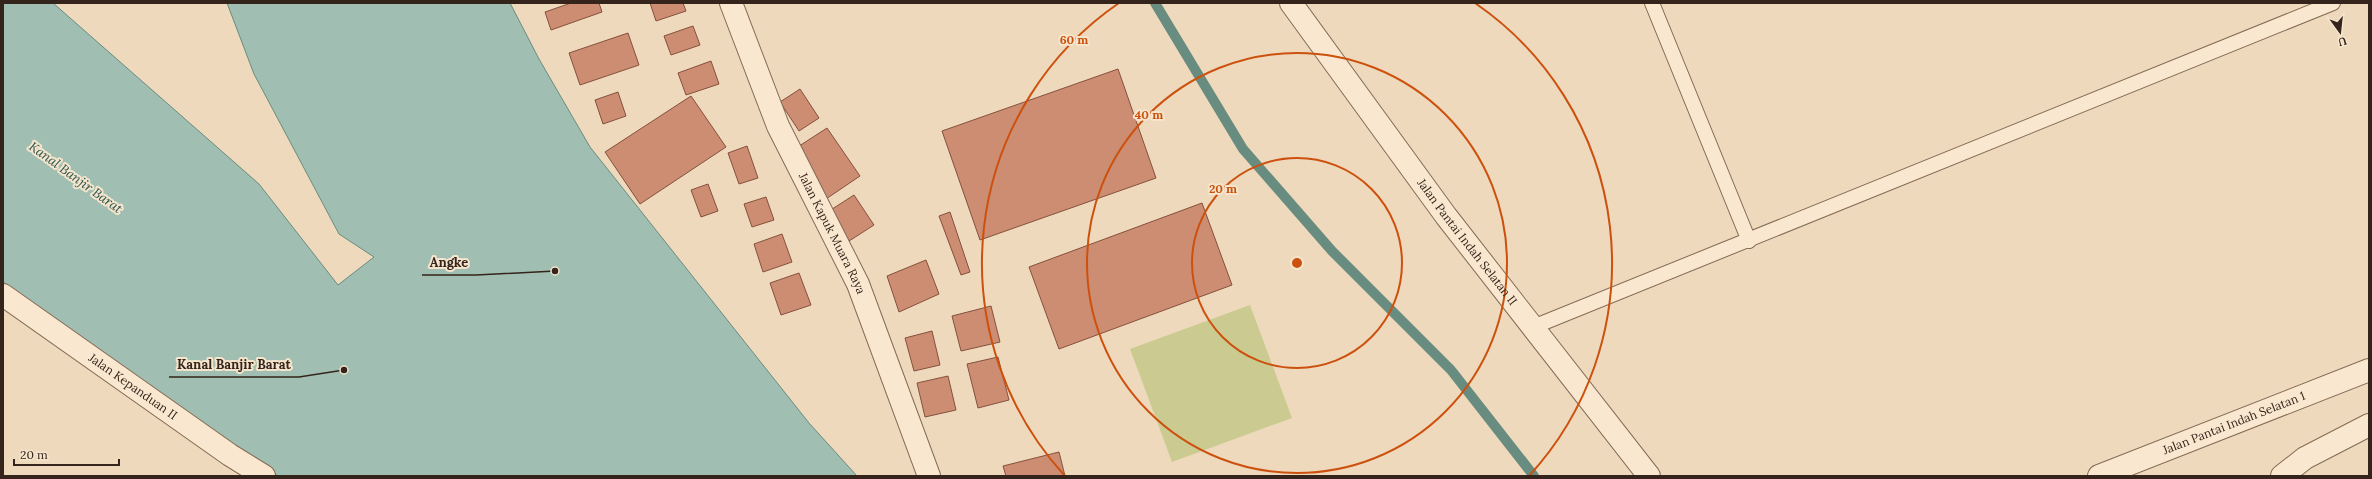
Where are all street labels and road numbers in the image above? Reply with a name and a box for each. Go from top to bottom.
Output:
street label: Jalan Kapuk Muara Raya [795,169,869,296]
street label: Jalan Pantai Indah Selatan II [1414,175,1521,308]
street label: Jalan Kepanduan II [85,349,180,422]
street label: Jalan Pantai Indah Selatan 1 [2159,388,2307,458]

